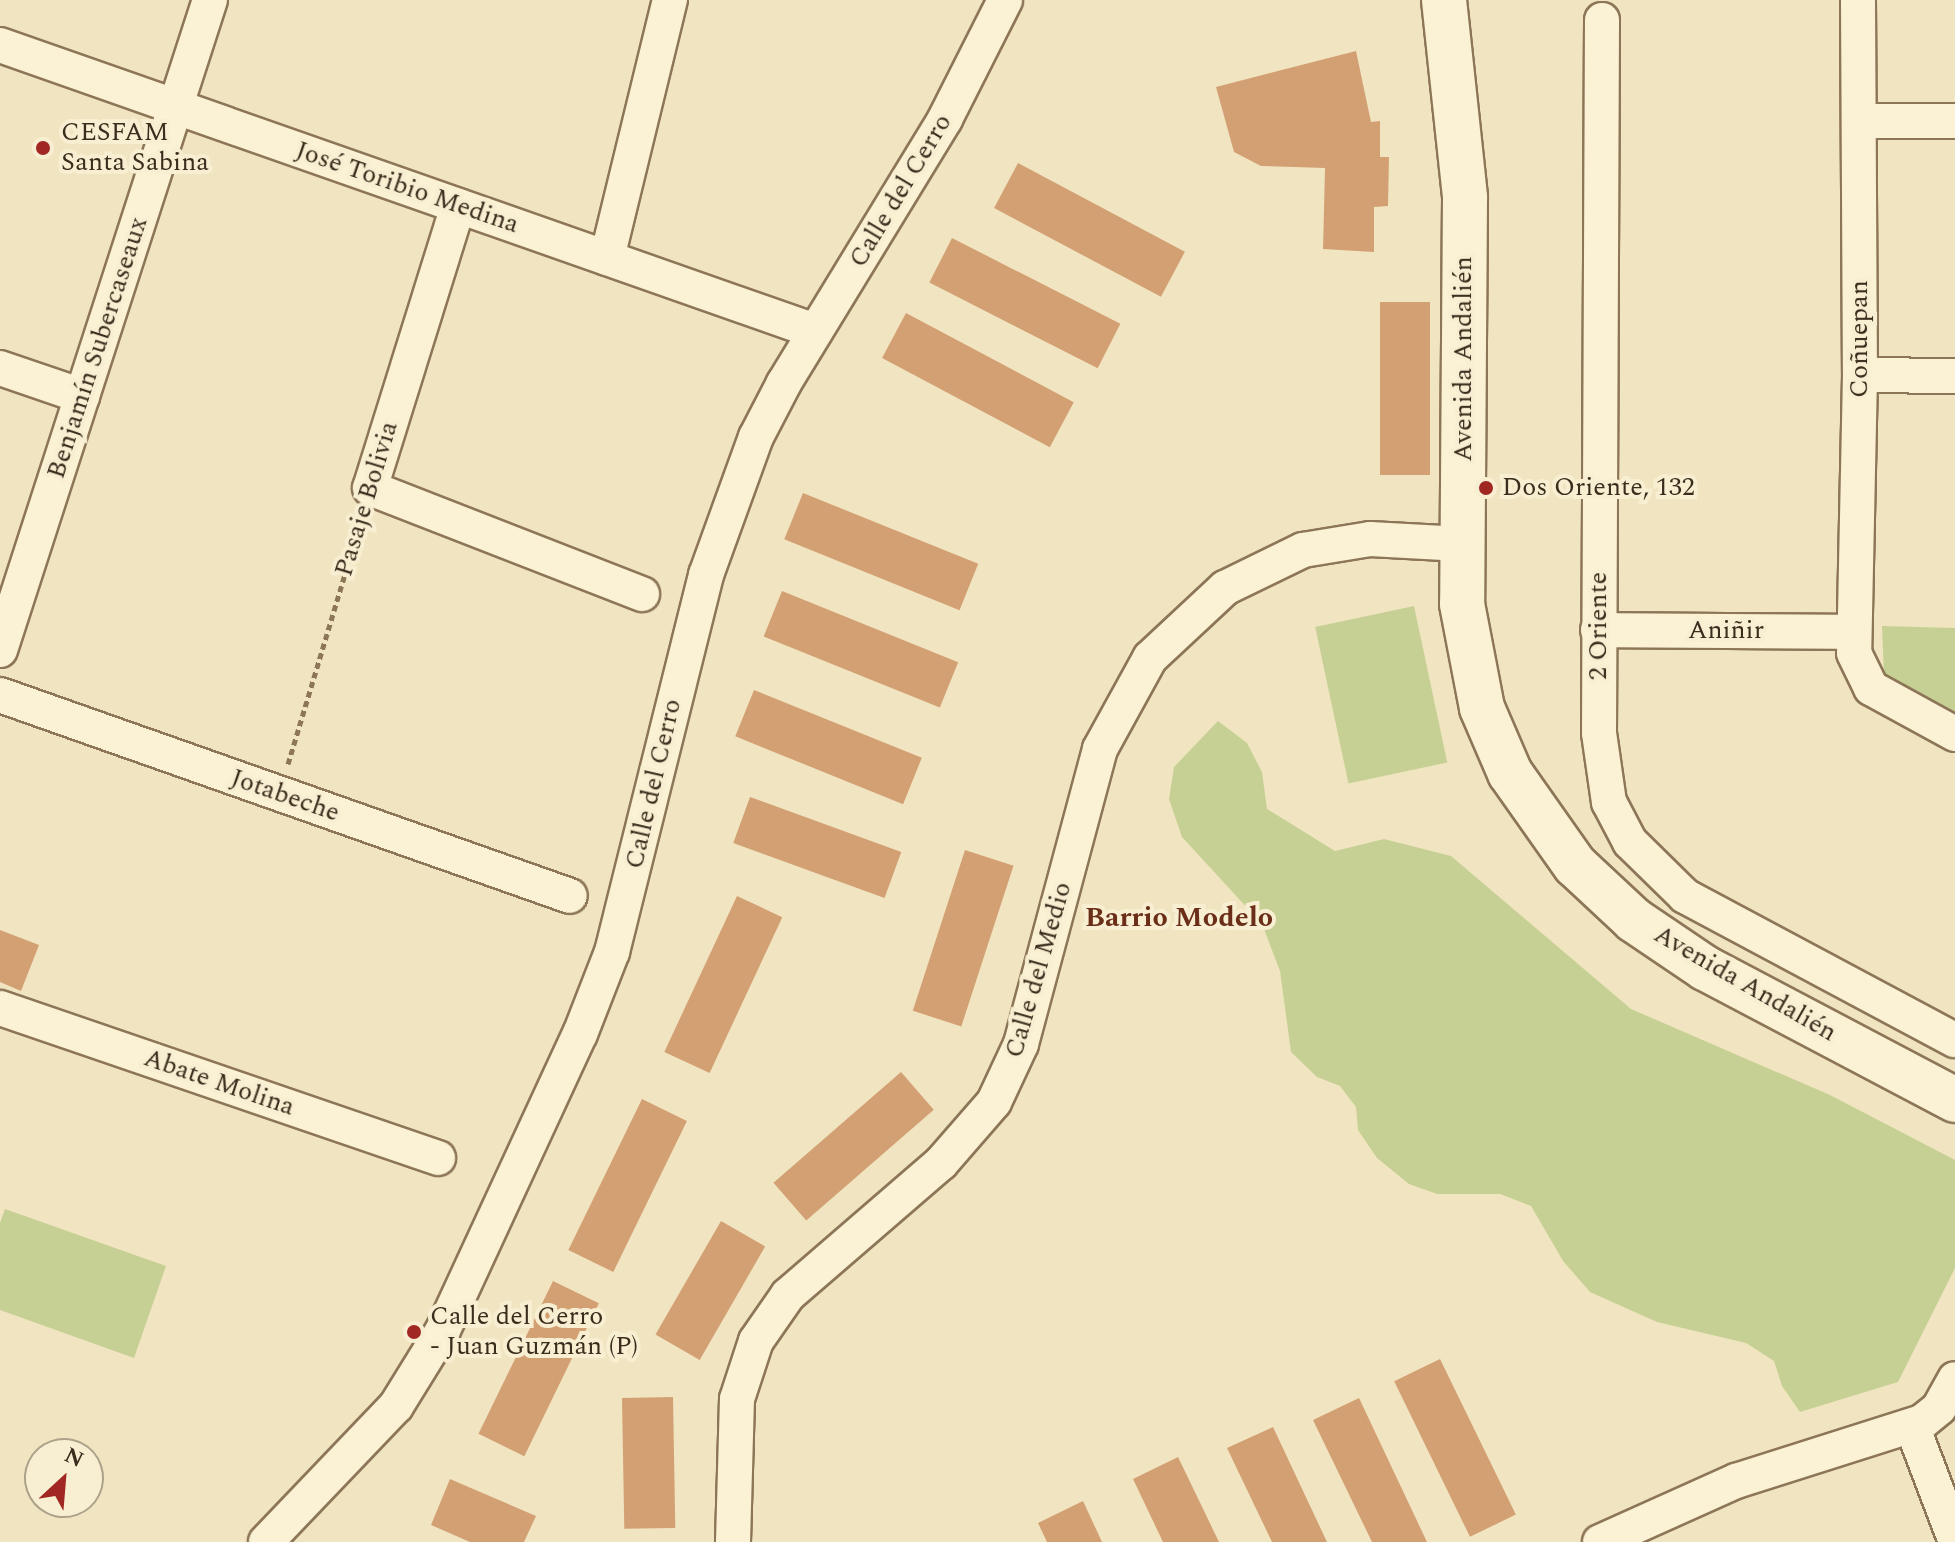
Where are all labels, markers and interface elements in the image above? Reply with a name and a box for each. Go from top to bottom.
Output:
street label: Calle del Cerro [843,109,959,273]
place label: CESFAM Santa Sabina [61,117,209,178]
street label: José Toribio Medina [291,135,523,241]
marker: CESFAM Santa Sabina [32,137,54,159]
street label: Benjamín Subercaseaux [41,213,155,483]
street label: Avenida Andalién [1448,256,1480,462]
street label: Coñuepan [1844,280,1876,398]
street label: Pasaje Bolivia [329,418,405,580]
place label: Dos Oriente, 132 [1502,472,1695,504]
marker: Dos Oriente, 132 [1477,479,1495,497]
street label: 2 Oriente [1583,572,1615,680]
street label: Aniñir [1688,615,1764,647]
street label: Calle del Cerro [619,696,689,872]
street label: Jotabeche [227,763,343,829]
street label: Calle del Medio [999,879,1079,1061]
district label: Barrio Modelo [1085,901,1273,935]
street label: Avenida Andalién [1648,919,1842,1049]
street label: Abate Molina [140,1043,298,1123]
place label: Calle del Cerro - Juan Guzmán (P) [430,1301,638,1362]
marker: Calle del Cerro - Juan Guzmán (P) [405,1323,423,1341]
north arrow [24,1438,104,1518]
text: N [59,1439,89,1477]

